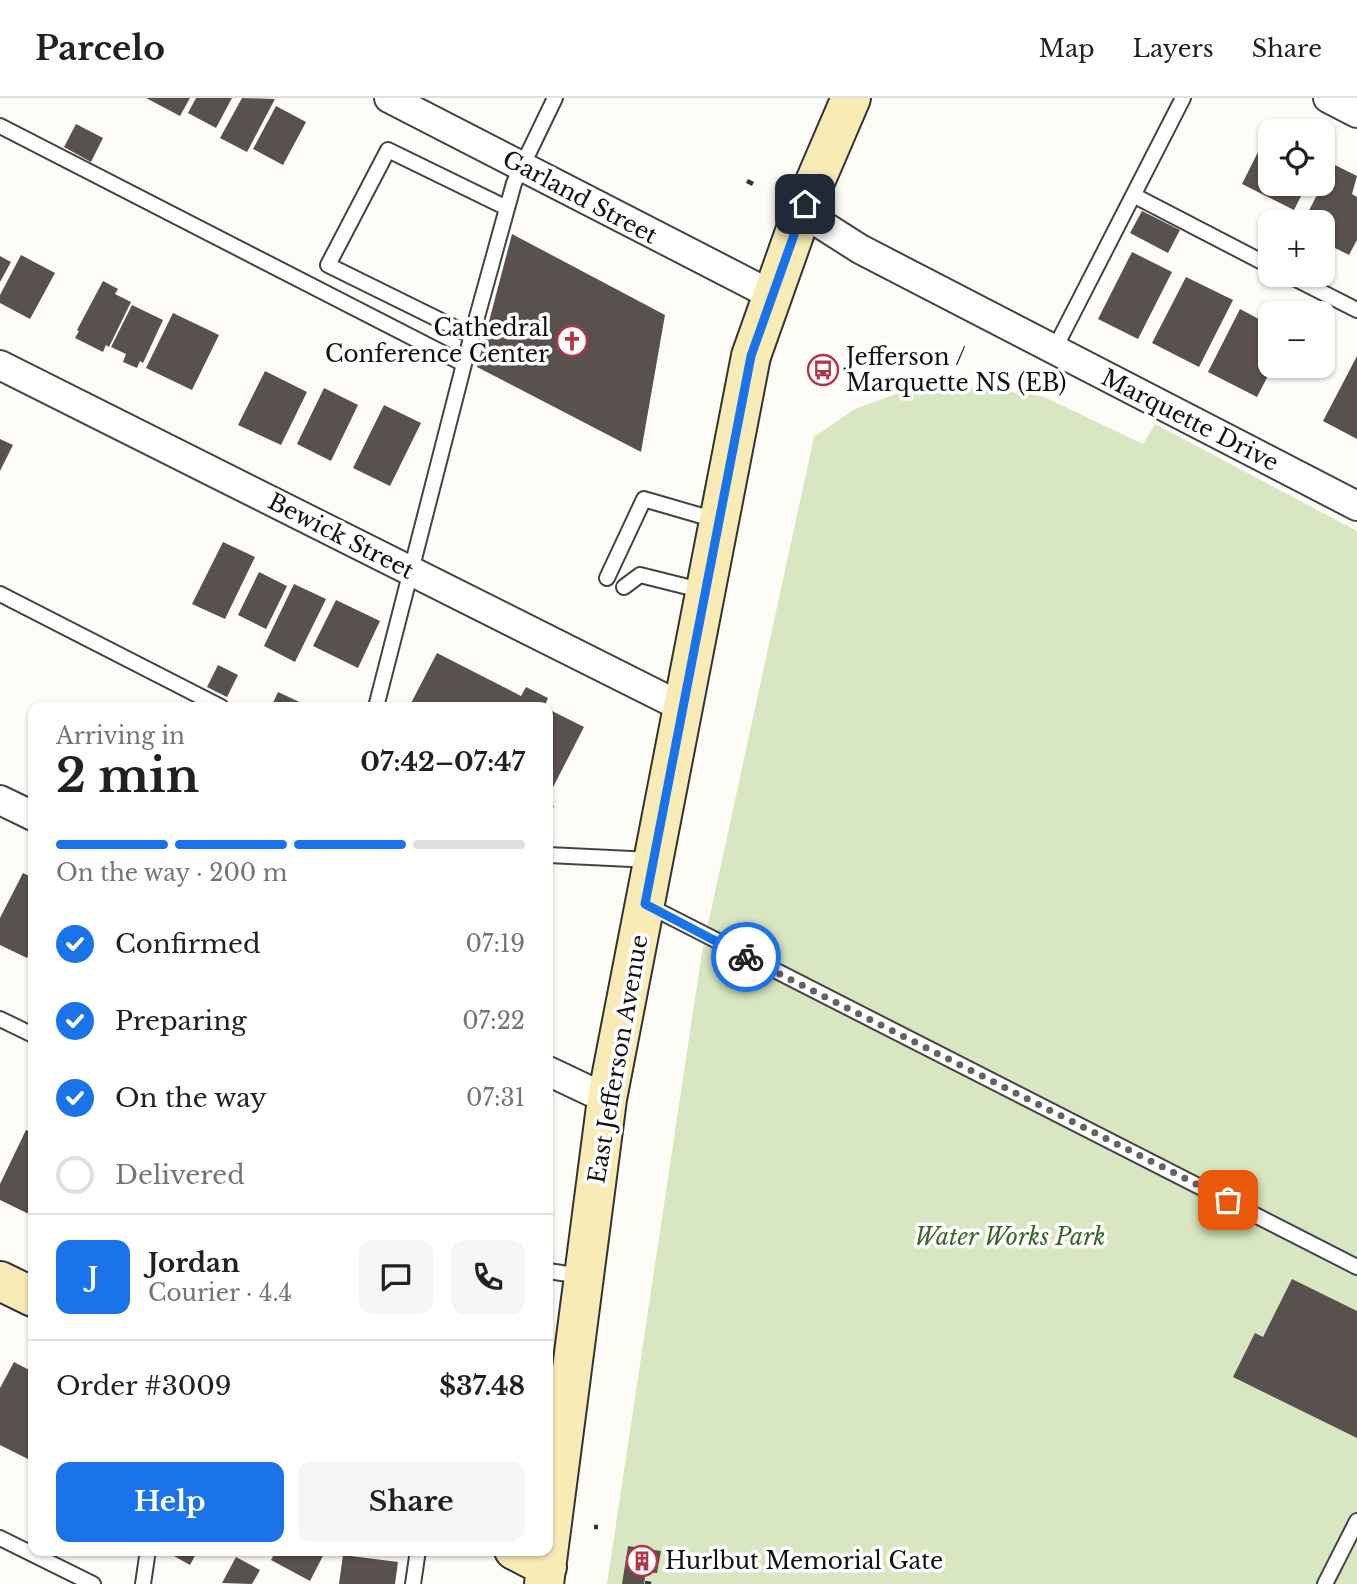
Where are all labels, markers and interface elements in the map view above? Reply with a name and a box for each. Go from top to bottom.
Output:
text: Parcelo [35,28,165,69]
text: Map [1039,34,1095,63]
text: Layers [1133,34,1214,63]
text: Share [1252,34,1322,63]
map controls [1258,119,1335,378]
button: locate [1258,119,1335,196]
street label: Garland Street [498,144,662,250]
pin [775,174,835,234]
icon: home [786,185,824,223]
button: + [1258,210,1335,287]
button: − [1258,301,1335,378]
place label: Cathedral Conference Center [325,314,549,368]
church icon: Cathedral Conference Center [555,324,589,358]
place label: Jefferson / Marquette NS (EB) [843,343,1067,397]
bus stop icon: Jefferson / Marquette NS (EB) [806,353,840,387]
street label: Marquette Drive [1097,363,1283,477]
street label: Bewick Street [263,487,419,585]
text: Arriving in [56,722,185,750]
text: 07:42–07:47 [360,746,525,778]
text: 2 min [56,747,199,804]
text: On the way · 200 m [56,859,288,887]
courier [711,922,781,992]
icon: check [56,925,94,963]
text: Confirmed [115,928,260,960]
text: 07:19 [465,930,525,958]
street label: East Jefferson Avenue [582,932,654,1186]
icon: bike [727,938,765,976]
icon: check [56,1002,94,1040]
text: Preparing [115,1005,247,1037]
text: 07:22 [462,1007,525,1035]
icon: check [56,1079,94,1117]
text: On the way [115,1082,267,1114]
text: 07:31 [466,1084,525,1112]
text: Delivered [115,1159,245,1191]
pin [1198,1170,1258,1230]
icon: bag [1209,1181,1247,1219]
park label: Water Works Park [915,1223,1105,1251]
button: chat [359,1240,433,1314]
button: phone [451,1240,525,1314]
text: Jordan [148,1247,240,1279]
text: J [88,1261,98,1293]
text: Courier · 4.4 [148,1279,292,1307]
text: Order #3009 [56,1370,232,1402]
text: $37.48 [439,1370,525,1402]
button: Help [56,1462,284,1542]
button: Share [298,1462,525,1542]
building icon: Hurlbut Memorial Gate [625,1544,659,1578]
place label: Hurlbut Memorial Gate [665,1547,943,1575]

